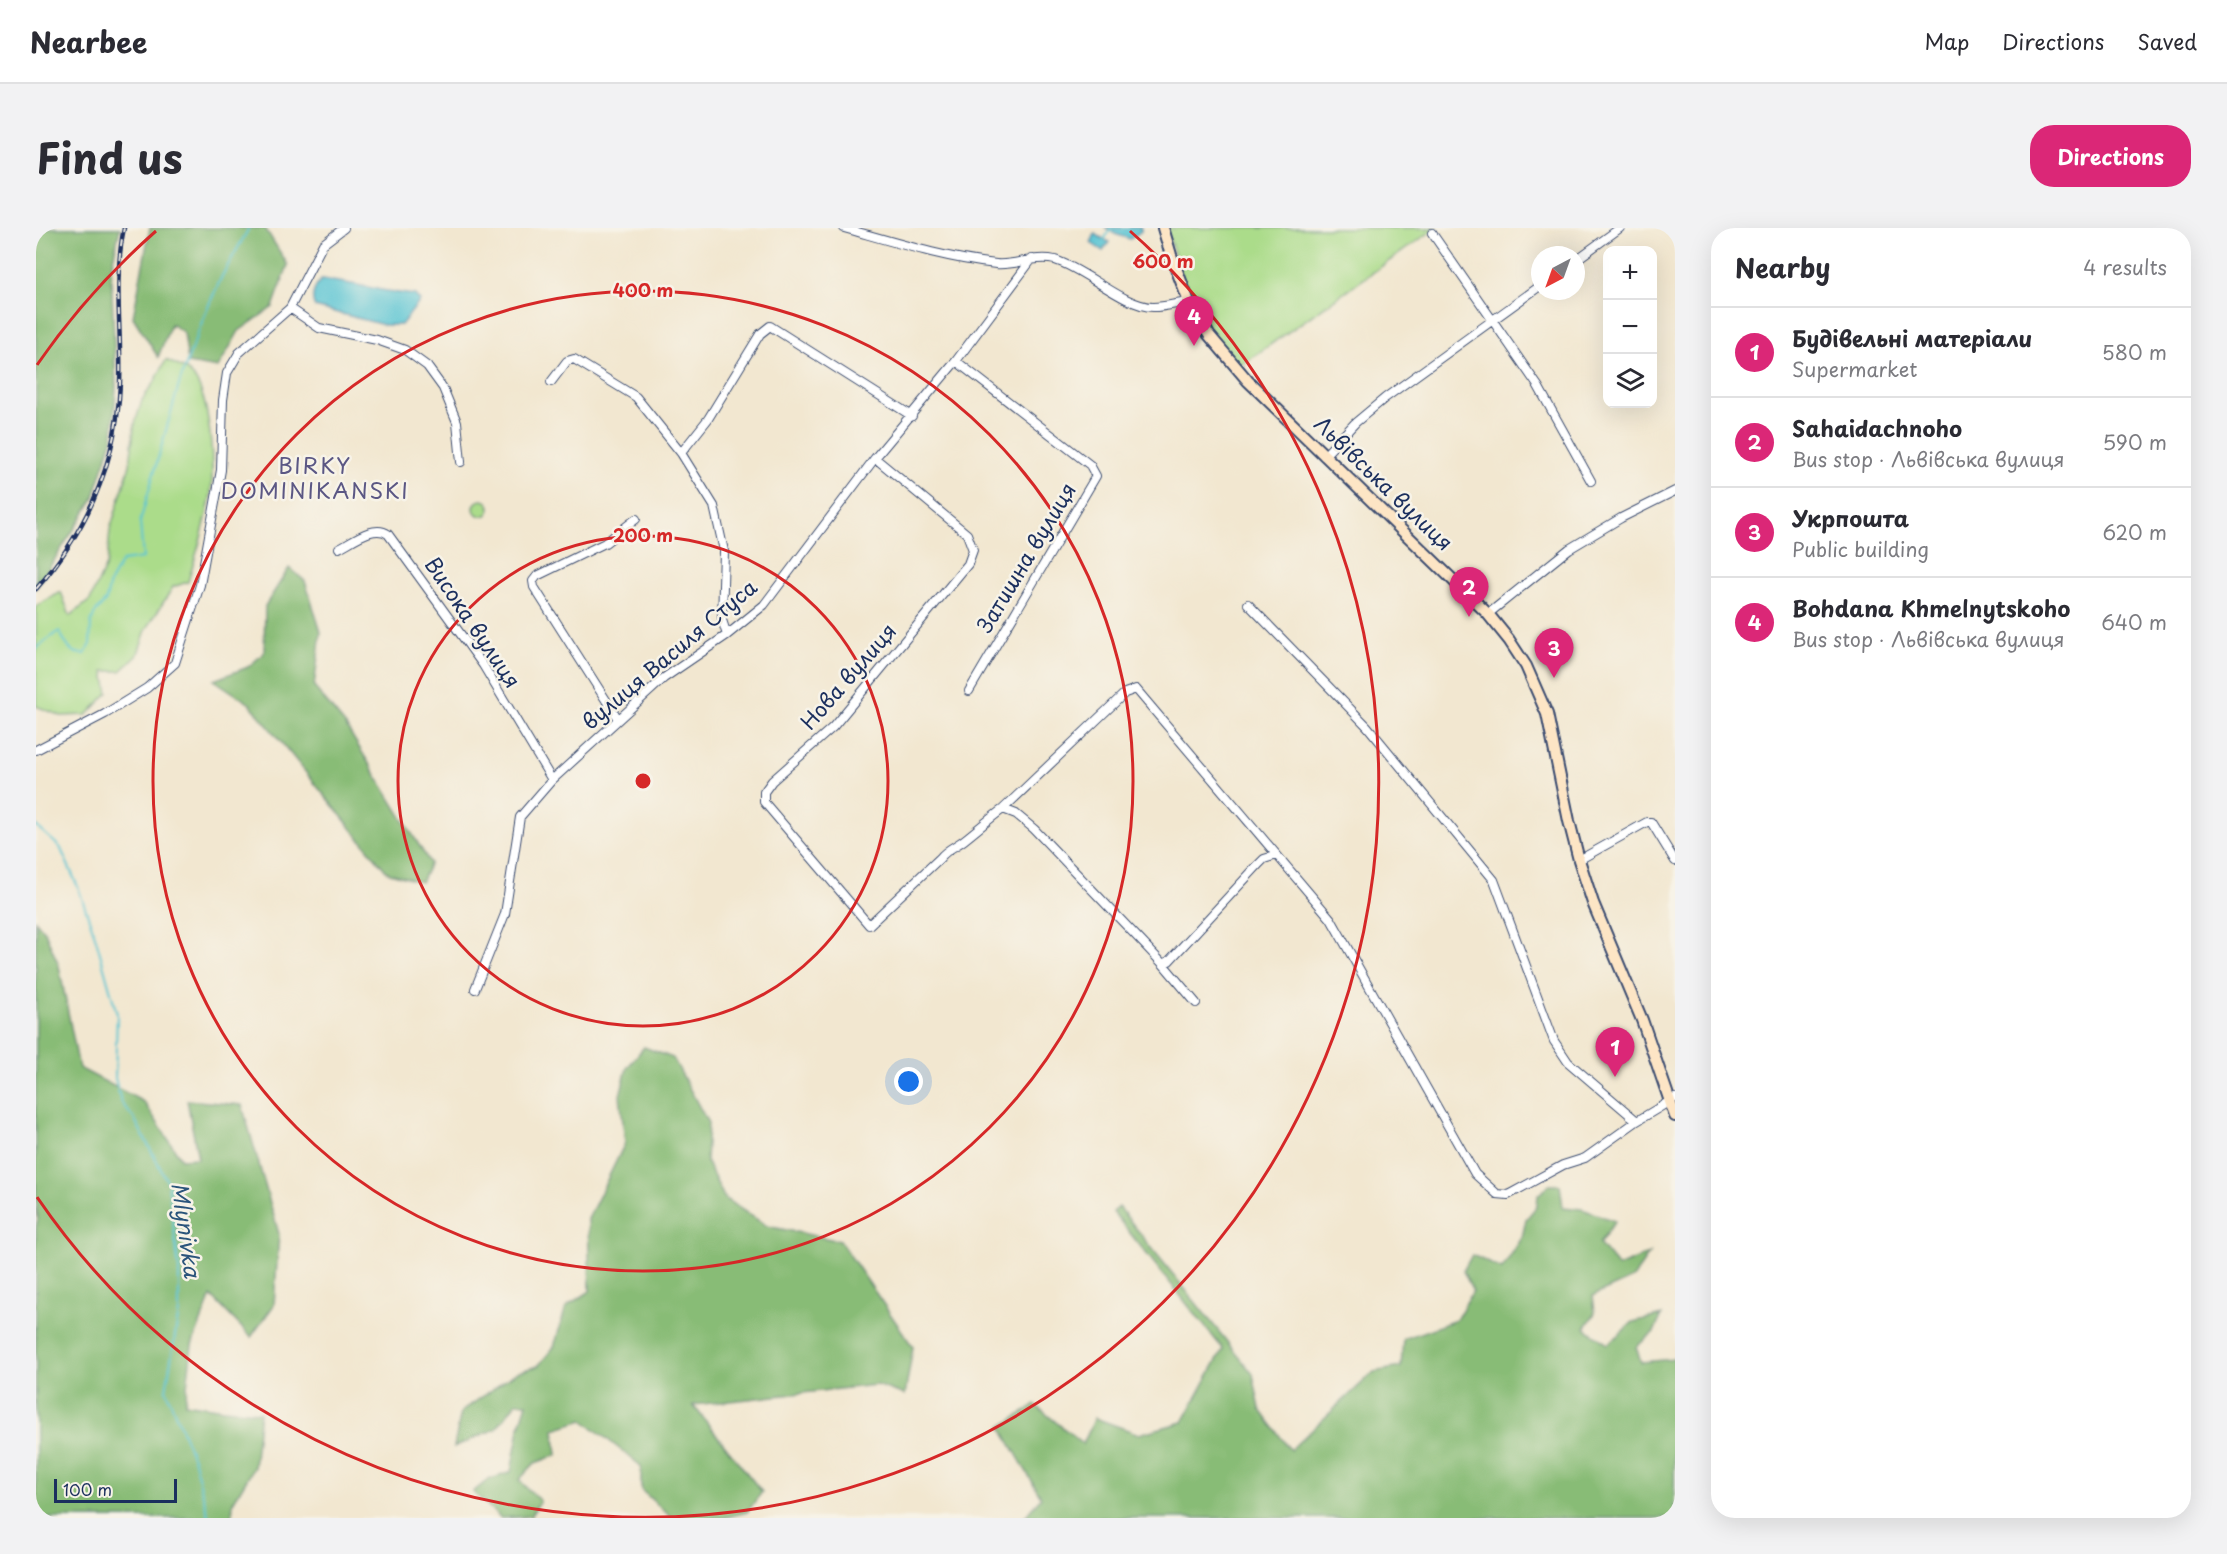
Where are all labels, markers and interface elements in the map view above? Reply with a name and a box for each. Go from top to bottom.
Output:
text: Nearbee [30,20,147,63]
text: Map [1924,25,1969,57]
text: Directions [2002,25,2104,57]
text: Saved [2137,25,2197,57]
text: Find us [36,125,183,188]
button: Directions [2030,125,2191,187]
north arrow [1531,246,1585,300]
map controls [1603,246,1657,408]
button: + [1603,246,1657,300]
text: 600 m [1132,247,1194,274]
text: Nearby [1735,248,1830,287]
text: 4 results [2083,252,2167,282]
text: 400 m [613,276,673,303]
pin: 4 [1174,296,1214,346]
button: − [1603,300,1657,354]
text: Будівельні матеріали [1792,321,2033,354]
text: 1 [1750,337,1759,367]
text: 580 m [2102,337,2167,367]
button: layers [1603,354,1657,408]
text: Supermarket [1792,354,1918,384]
street label: Львівська вулиця [1308,408,1461,557]
text: Sahaidachnoho [1792,411,1962,444]
text: 2 [1747,427,1762,457]
text: 590 m [2103,427,2167,457]
text: Bus stop · Львівська вулиця [1792,444,2065,474]
district label: BIRKY DOMINIKANSKI [220,448,410,506]
street label: Затишна вулиця [968,476,1083,638]
text: Укрпошта [1792,501,1909,534]
text: 3 [1748,517,1761,547]
text: 620 m [2103,517,2167,547]
text: 200 m [613,521,673,548]
text: Public building [1792,534,1929,564]
street label: Висока вулиця [418,550,529,694]
pin: 2 [1450,568,1488,617]
street label: вулиця Василя Стуса [574,571,763,736]
text: Bohdana Khmelnytskoho [1792,591,2070,624]
text: 4 [1748,607,1761,637]
text: 640 m [2101,607,2167,637]
street label: Нова вулиця [792,615,903,736]
text: Bus stop · Львівська вулиця [1792,624,2065,654]
pin: 3 [1534,628,1574,678]
centre of rings [633,771,653,791]
pin: 1 [1596,1028,1634,1077]
your location [894,1067,923,1096]
water label: Mlynivka [164,1180,211,1281]
scale bar [54,1476,177,1504]
text: 100 m [63,1477,112,1501]

